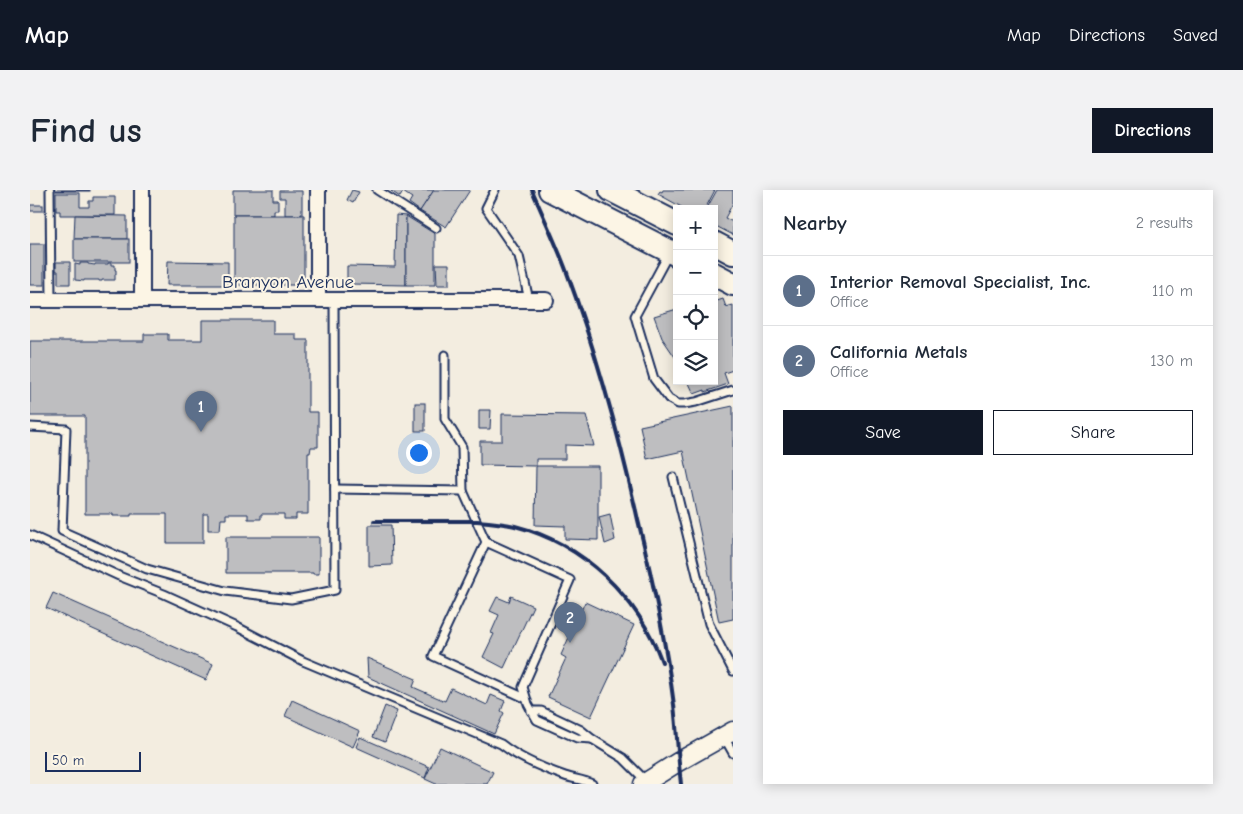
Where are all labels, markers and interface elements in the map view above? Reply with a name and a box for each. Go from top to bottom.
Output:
text: Map [25,21,69,49]
text: Map [1007,25,1041,46]
text: Directions [1069,25,1145,46]
text: Saved [1173,25,1218,46]
button: Directions [1092,108,1213,153]
text: Find us [30,110,142,151]
map controls [673,205,718,385]
button: + [673,205,718,250]
text: Nearby [783,211,847,235]
text: 2 results [1136,214,1193,232]
button: − [673,250,718,295]
street label: Branyon Avenue [222,271,354,293]
text: Interior Removal Specialist, Inc. [830,271,1091,293]
text: 1 [796,282,802,300]
text: 110 m [1152,282,1193,300]
text: Office [830,293,869,311]
button: locate [673,295,718,340]
button: layers [673,340,718,385]
text: California Metals [830,341,967,363]
text: 2 [795,352,803,370]
text: 130 m [1150,352,1193,370]
text: Office [830,363,869,381]
pin: 1 [185,391,217,432]
button: Save [783,410,983,455]
button: Share [993,410,1193,455]
your location [406,440,432,466]
pin: 2 [554,602,586,643]
scale bar [45,749,141,772]
text: 50 m [52,752,84,769]

